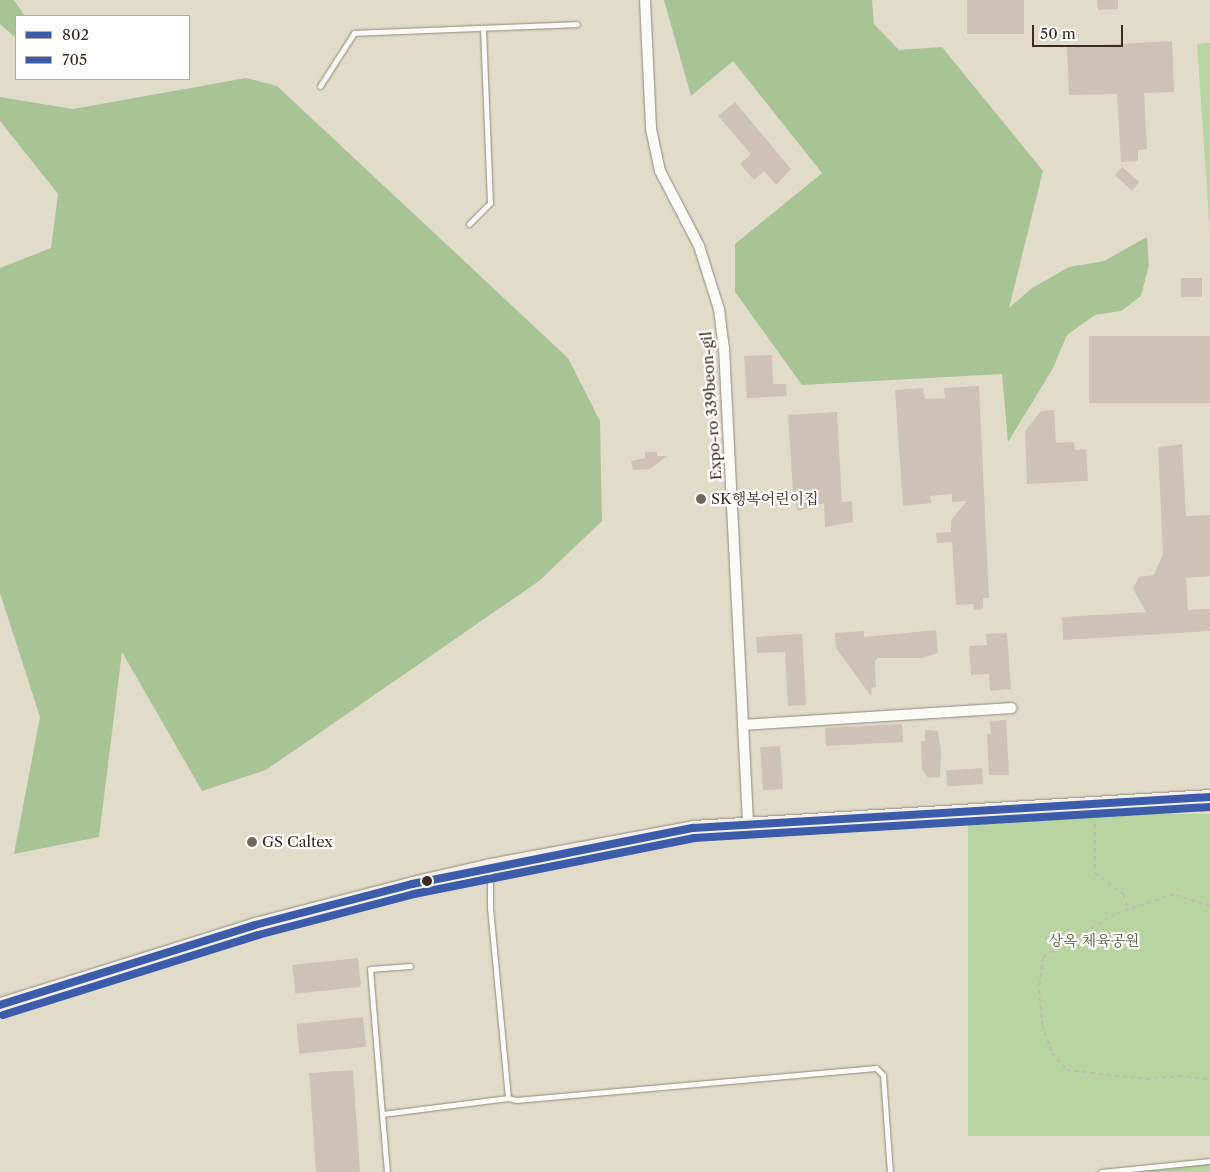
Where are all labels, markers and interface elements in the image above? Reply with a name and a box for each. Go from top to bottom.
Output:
legend [15,15,190,80]
scale bar [1035,15,1126,47]
text: 50 m [1040,24,1076,43]
text: 802 [62,25,89,44]
text: 705 [62,50,87,69]
street label: Expo-ro 339beon-gil [697,331,725,481]
place label: SK행복어린이집 [711,490,819,508]
marker: SK행복어린이집 [695,493,707,505]
place label: GS Caltex [262,833,333,851]
marker: GS Caltex [246,836,258,848]
unlabelled marker [422,876,432,886]
park label: 상옥 체육공원 [1049,932,1139,950]

